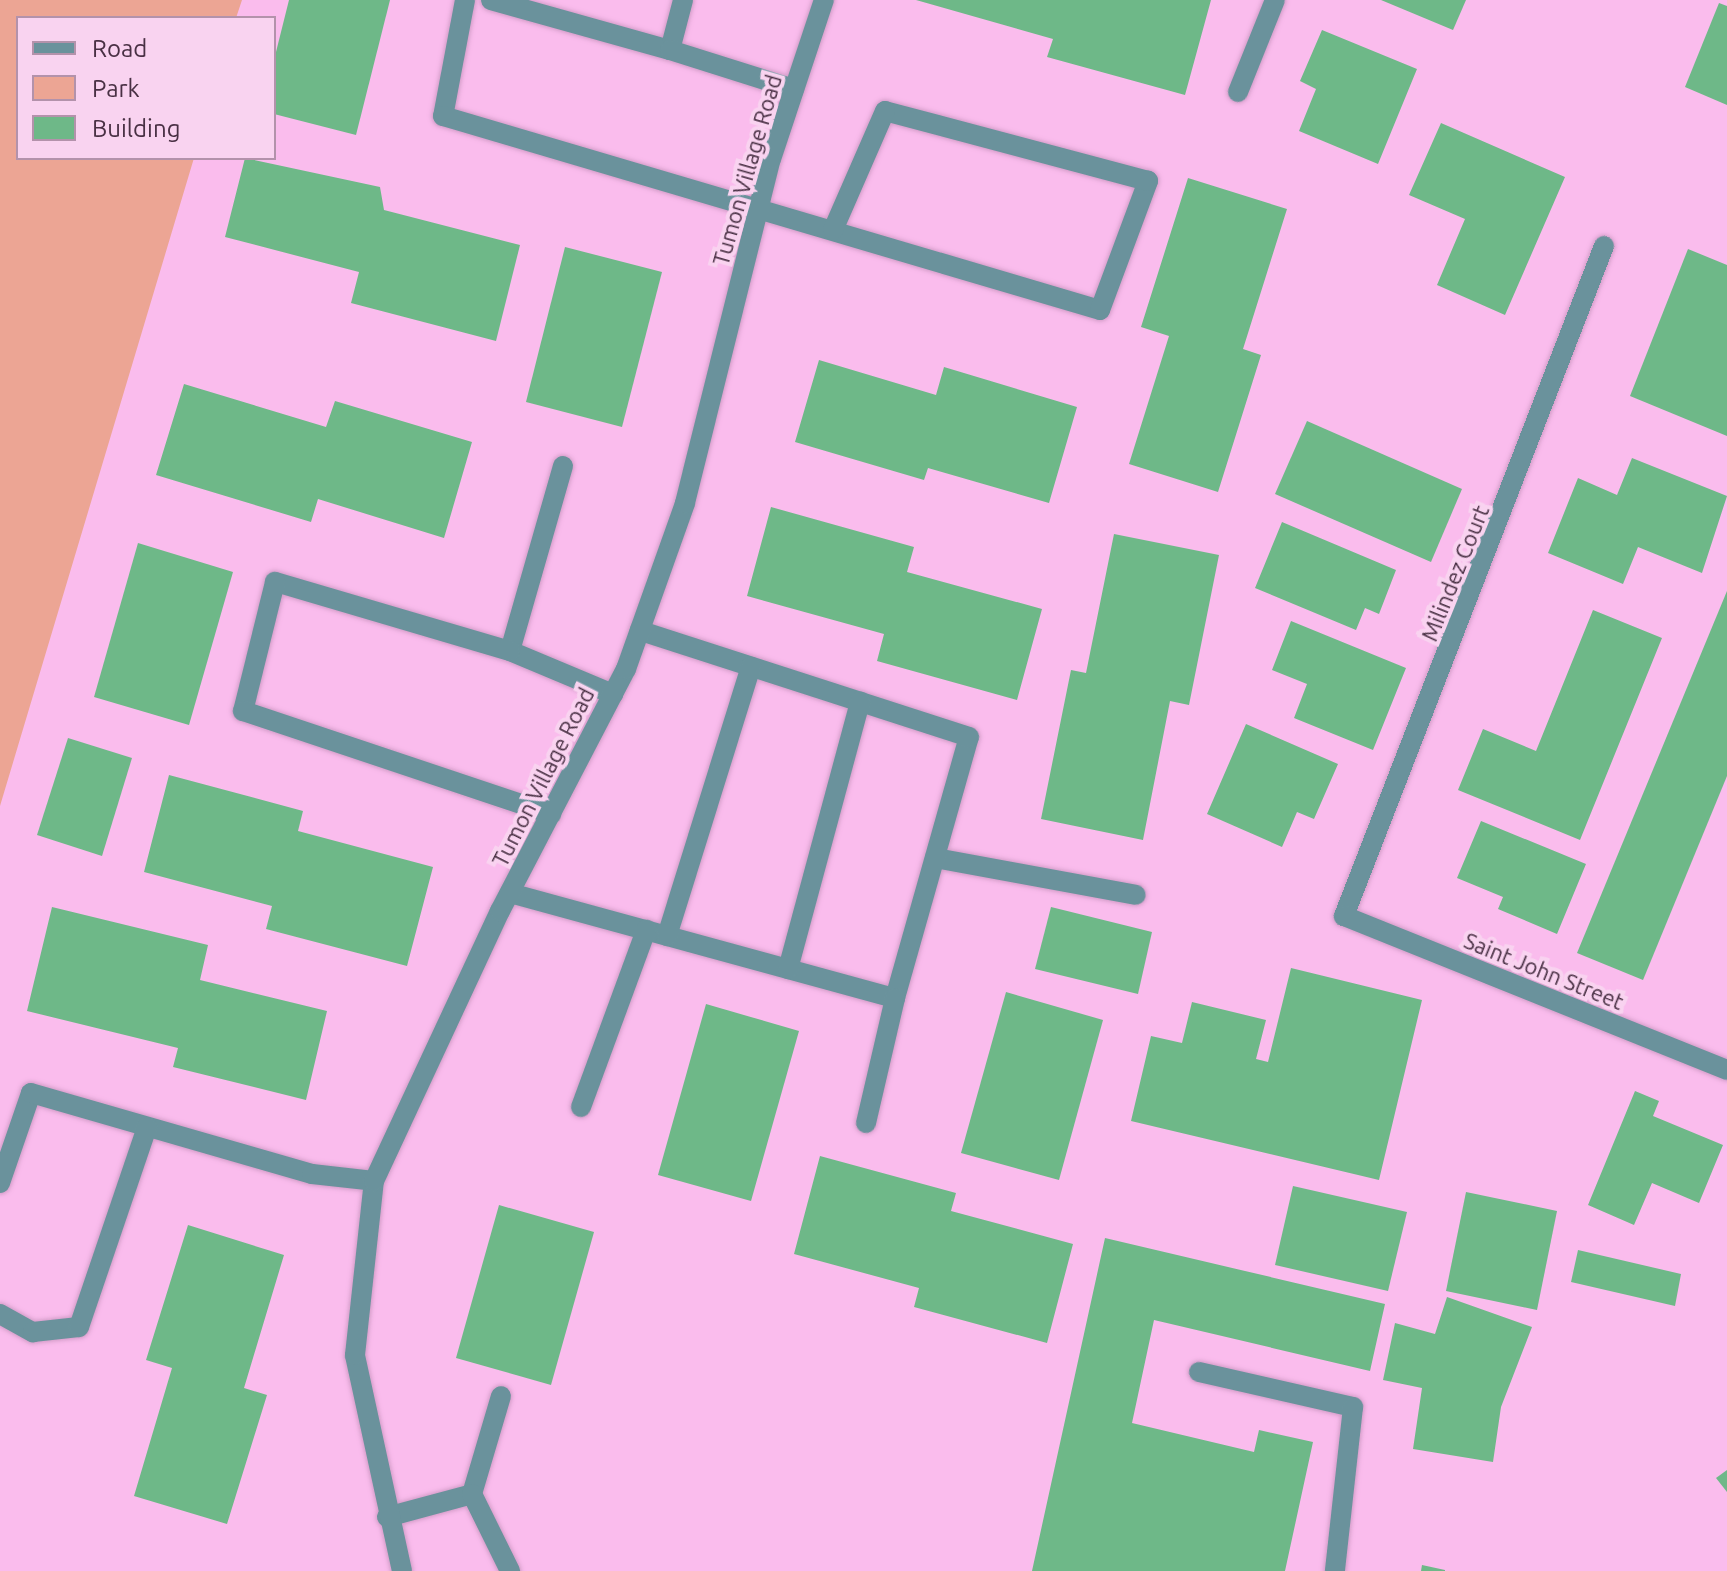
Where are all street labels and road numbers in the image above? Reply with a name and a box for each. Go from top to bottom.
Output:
street label: Tumon Village Road [707,72,787,268]
street label: Milindez Court [1416,501,1494,645]
street label: Tumon Village Road [487,683,599,871]
street label: Saint John Street [1460,927,1628,1015]

